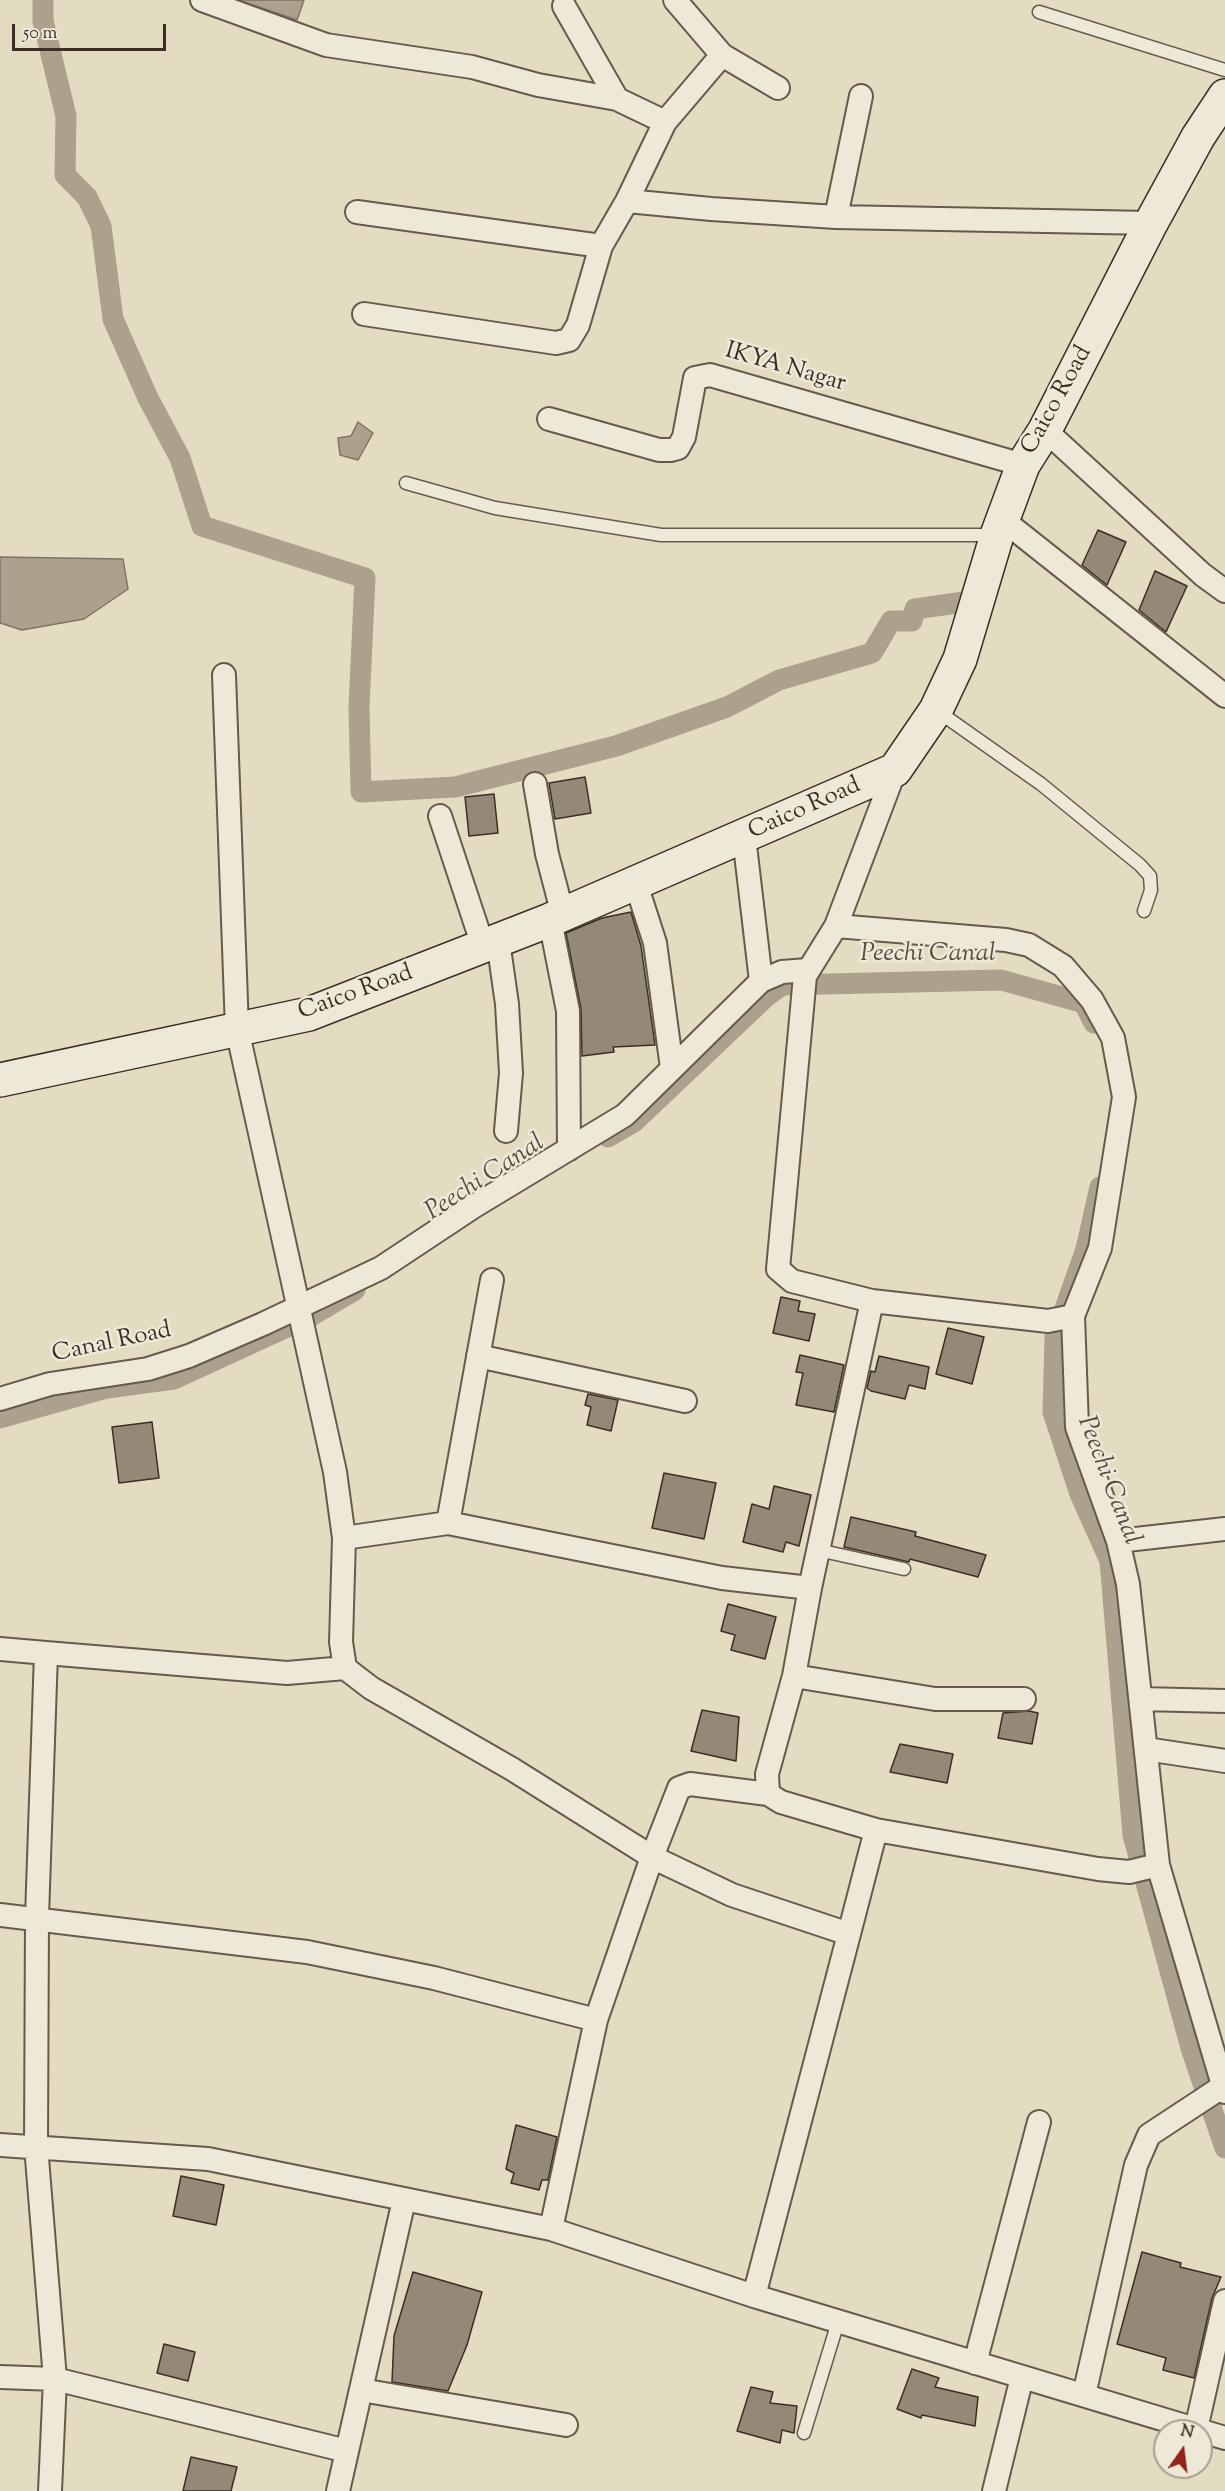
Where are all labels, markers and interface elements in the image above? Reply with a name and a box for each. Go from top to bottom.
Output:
scale bar [15,12,170,50]
text: 50 m [23,21,57,47]
street label: IKYA Nagar [721,338,849,400]
street label: Caico Road [1016,342,1100,460]
street label: Caico Road [744,772,866,848]
water label: Peechi Canal [860,940,996,972]
street label: Caico Road [295,960,417,1028]
water label: Peechi Canal [421,1129,551,1229]
street label: Canal Road [50,1317,174,1371]
water label: Peechi Canal [1068,1412,1146,1550]
north arrow [1153,2419,1213,2479]
text: N [1178,2420,1196,2446]

